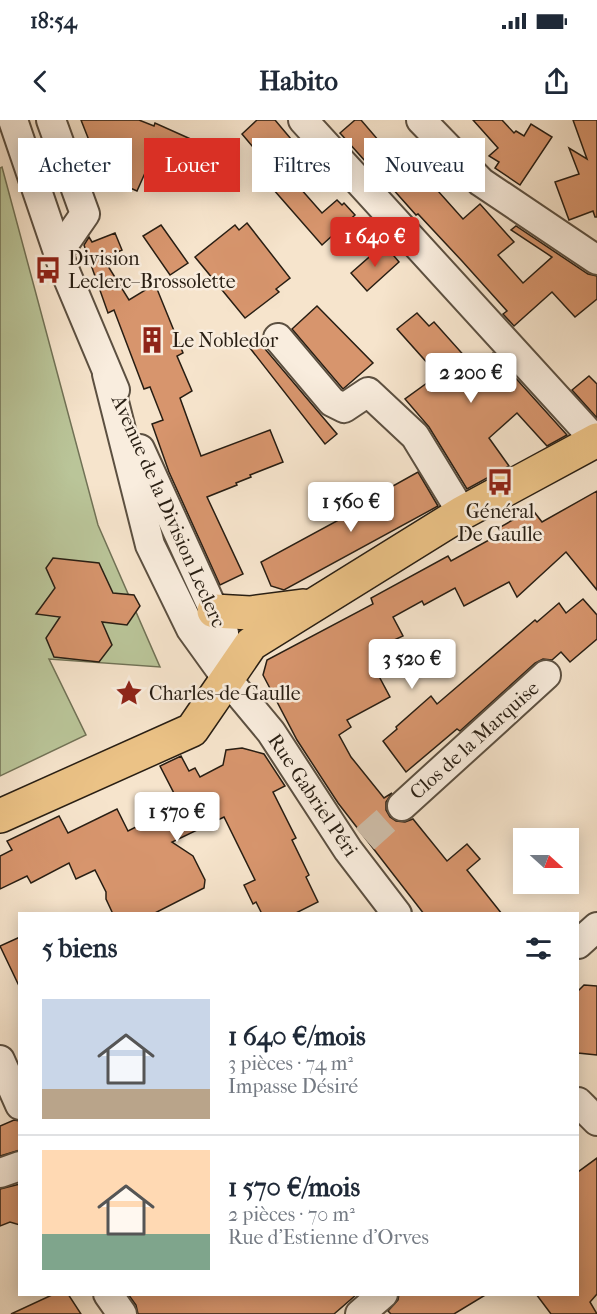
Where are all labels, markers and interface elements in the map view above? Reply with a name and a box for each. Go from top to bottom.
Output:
text: 18:54 [30,8,77,34]
icon: back [24,65,57,98]
text: Habito [259,65,338,97]
icon: share [540,65,573,98]
chip: Acheter [18,138,132,192]
chip: Louer [144,138,240,192]
chip: Filtres [252,138,352,192]
chip: Nouveau [364,138,485,192]
pin: 1 640 € [320,217,430,268]
text: 1 640 € [344,225,406,248]
place label: Division Leclerc–Brossolette [68,247,236,293]
bus stop icon: Division Leclerc–Brossolette [33,255,63,285]
building icon: Le Nobledor [137,325,167,355]
place label: Le Nobledor [172,329,279,352]
pin: 2 200 € [416,353,526,404]
text: 2 200 € [439,361,503,384]
street label: Avenue de la Division Leclerc [106,390,230,631]
bus stop icon: Général De Gaulle [485,467,515,497]
pin: 1 560 € [296,482,406,533]
text: 1 560 € [322,490,380,513]
place label: Général De Gaulle [458,500,543,546]
pin: 3 520 € [357,639,467,690]
text: 3 520 € [383,647,441,670]
street label: Clos de la Marquise [405,676,544,804]
place icon: Charles-de-Gaulle [114,678,144,708]
place label: Charles-de-Gaulle [149,682,301,705]
street label: Rue Gabriel Péri [263,729,362,861]
pin: 1 570 € [122,792,232,843]
text: 1 570 € [149,800,205,823]
north arrow [513,828,579,894]
map controls [513,828,579,894]
icon: filters [522,932,555,965]
text: 5 biens [42,933,117,964]
text: 1 640 €/mois [228,1021,366,1052]
icon: home [90,1023,162,1095]
text: 3 pièces · 74 m² [228,1052,353,1075]
text: Impasse Désiré [228,1075,358,1098]
text: 1 570 €/mois [228,1172,360,1203]
icon: home [90,1174,162,1246]
text: 2 pièces · 70 m² [228,1203,355,1226]
text: Rue d'Estienne d'Orves [228,1226,429,1249]

